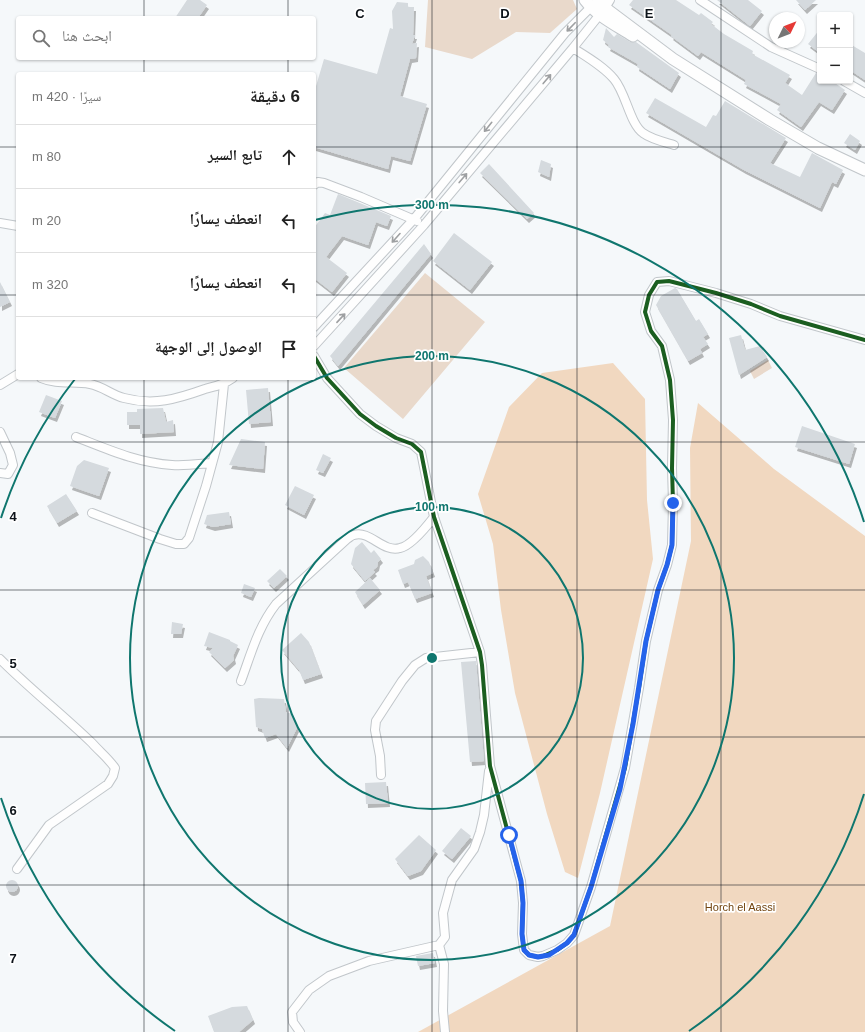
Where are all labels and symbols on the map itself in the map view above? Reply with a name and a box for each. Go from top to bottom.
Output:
text: C [355,6,365,21]
text: D [500,6,510,21]
text: E [645,6,654,21]
north arrow [769,12,805,48]
one-way arrow [566,22,576,32]
one-way arrow [542,73,551,84]
one-way arrow [484,122,493,133]
one-way arrow [459,173,468,183]
text: 300 m [415,198,449,212]
one-way arrow [391,233,401,243]
one-way arrow [336,313,345,323]
text: 200 m [415,349,449,363]
route end [664,494,682,512]
text: 100 m [415,500,449,514]
text: 4 [9,509,17,524]
centre of rings [425,651,439,665]
text: 5 [9,656,17,671]
text: 6 [9,803,17,818]
route start [500,826,518,844]
park label: Horch el Aassi [705,901,775,913]
text: 7 [9,951,17,966]

